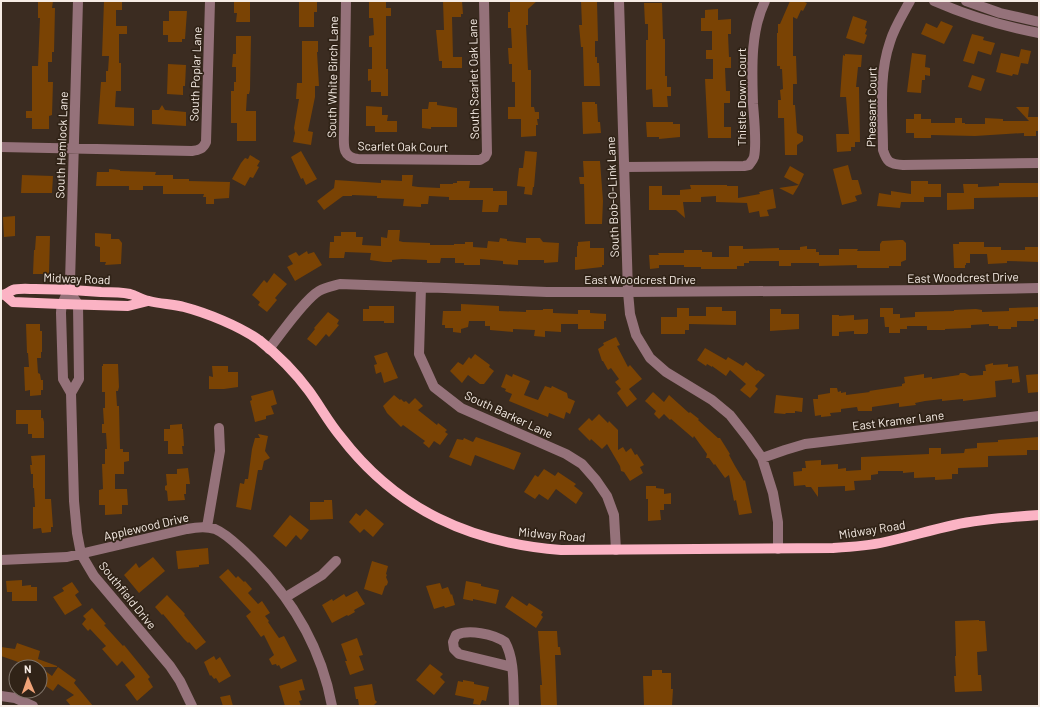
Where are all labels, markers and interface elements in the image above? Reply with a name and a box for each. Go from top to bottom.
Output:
street label: South White Birch Lane [324,16,340,138]
street label: South Scarlet Oak Lane [465,19,481,139]
street label: South Poplar Lane [186,26,204,122]
street label: Thistle Down Court [734,48,748,146]
street label: Pheasant Court [863,67,879,147]
street label: South Hemlock Lane [52,91,70,199]
street label: South Bob-O-Link Lane [603,136,621,258]
street label: Scarlet Oak Court [358,138,448,154]
street label: East Woodcrest Drive [907,269,1019,285]
street label: Midway Road [43,270,111,286]
street label: East Woodcrest Drive [584,272,696,286]
street label: South Barker Lane [463,387,555,441]
street label: East Kramer Lane [851,407,945,433]
street label: Applewood Drive [102,509,190,543]
street label: Midway Road [838,517,906,541]
street label: Midway Road [518,524,586,544]
street label: Southfield Drive [96,558,160,632]
north arrow [8,659,48,699]
text: N [24,662,32,675]

